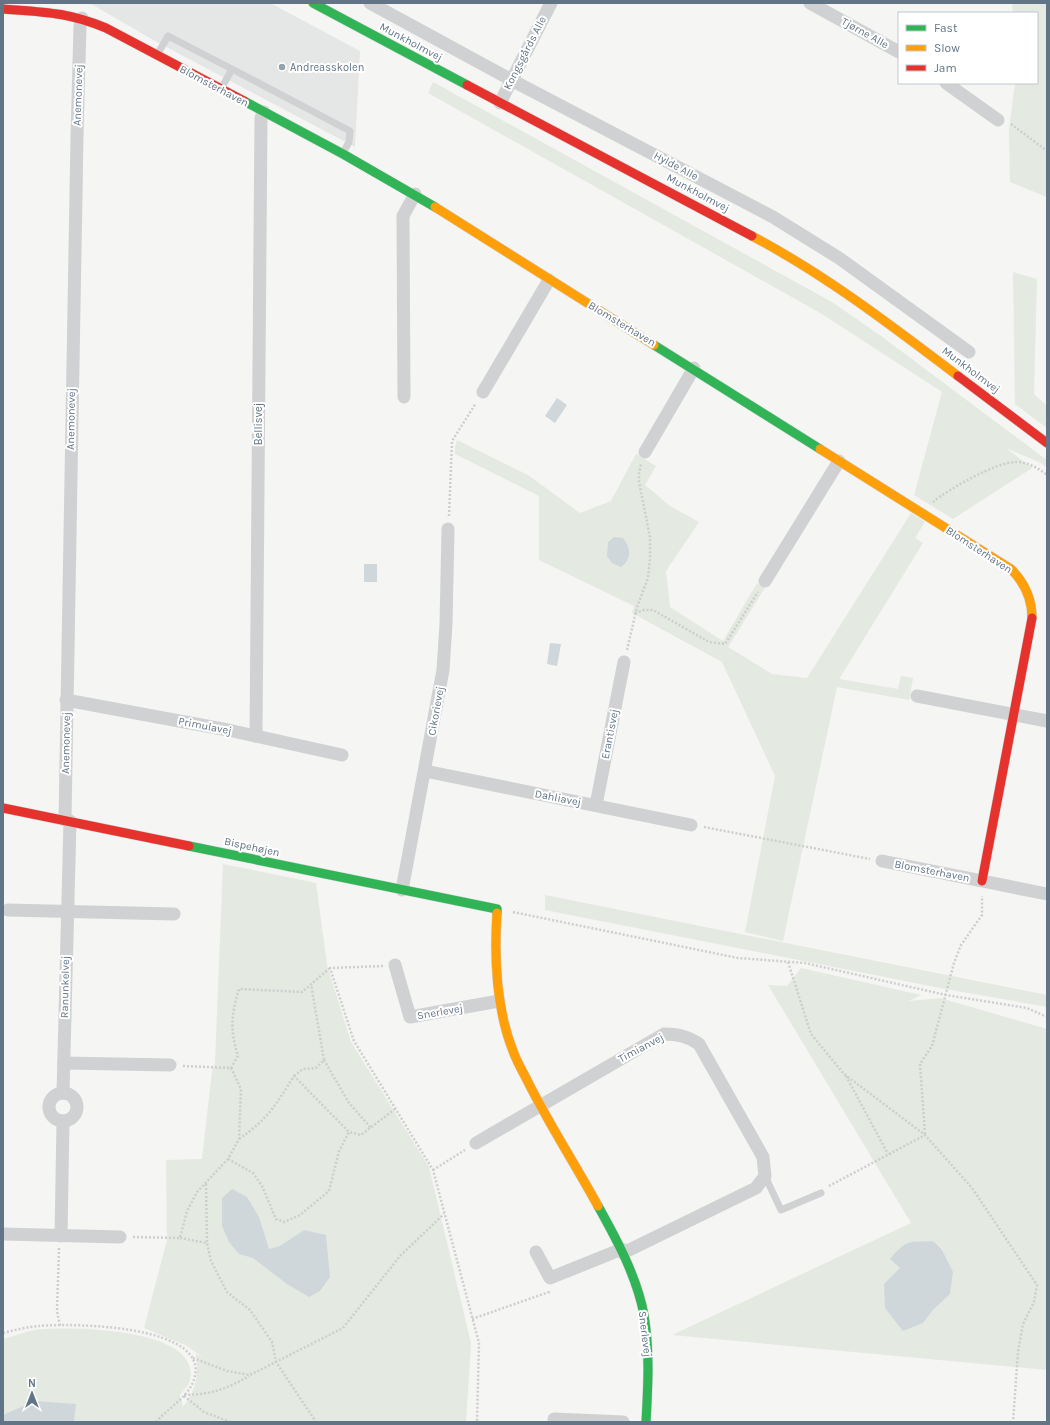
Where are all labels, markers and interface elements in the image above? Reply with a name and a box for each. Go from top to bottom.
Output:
legend [898,12,1038,84]
street label: Kongsgårds Alle [501,14,549,92]
street label: Tjørne Alle [839,15,891,51]
street label: Munkholmvej [377,20,445,64]
text: Fast [934,21,958,35]
text: Slow [934,41,960,55]
place label: Andreasskolen [290,61,364,74]
text: Jam [934,61,957,75]
street label: Blomsterhaven [177,62,251,110]
marker: Andreasskolen [277,62,287,72]
street label: Anemonevej [70,64,86,126]
street label: Hylde Alle [652,149,701,183]
street label: Munkholmvej [664,171,732,215]
street label: Blomsterhaven [586,299,658,349]
street label: Munkholmvej [939,344,1003,396]
street label: Anemonevej [64,388,78,450]
street label: Bellisvej [252,403,265,445]
street label: Blomsterhaven [943,524,1015,576]
street label: Cikorievej [425,685,447,737]
street label: Erantisvej [599,708,621,760]
street label: Anemonevej [59,712,73,774]
street label: Primulavej [177,714,233,738]
street label: Dahliavej [534,787,582,809]
street label: Bispehøjen [223,835,281,859]
street label: Blomsterhaven [893,857,971,885]
street label: Ranunkelvej [58,956,72,1018]
street label: Snerlevej [416,1002,464,1022]
street label: Timianvej [616,1031,666,1065]
street label: Snerlevej [636,1310,654,1358]
north arrow [12,1373,52,1413]
text: N [28,1377,36,1390]

